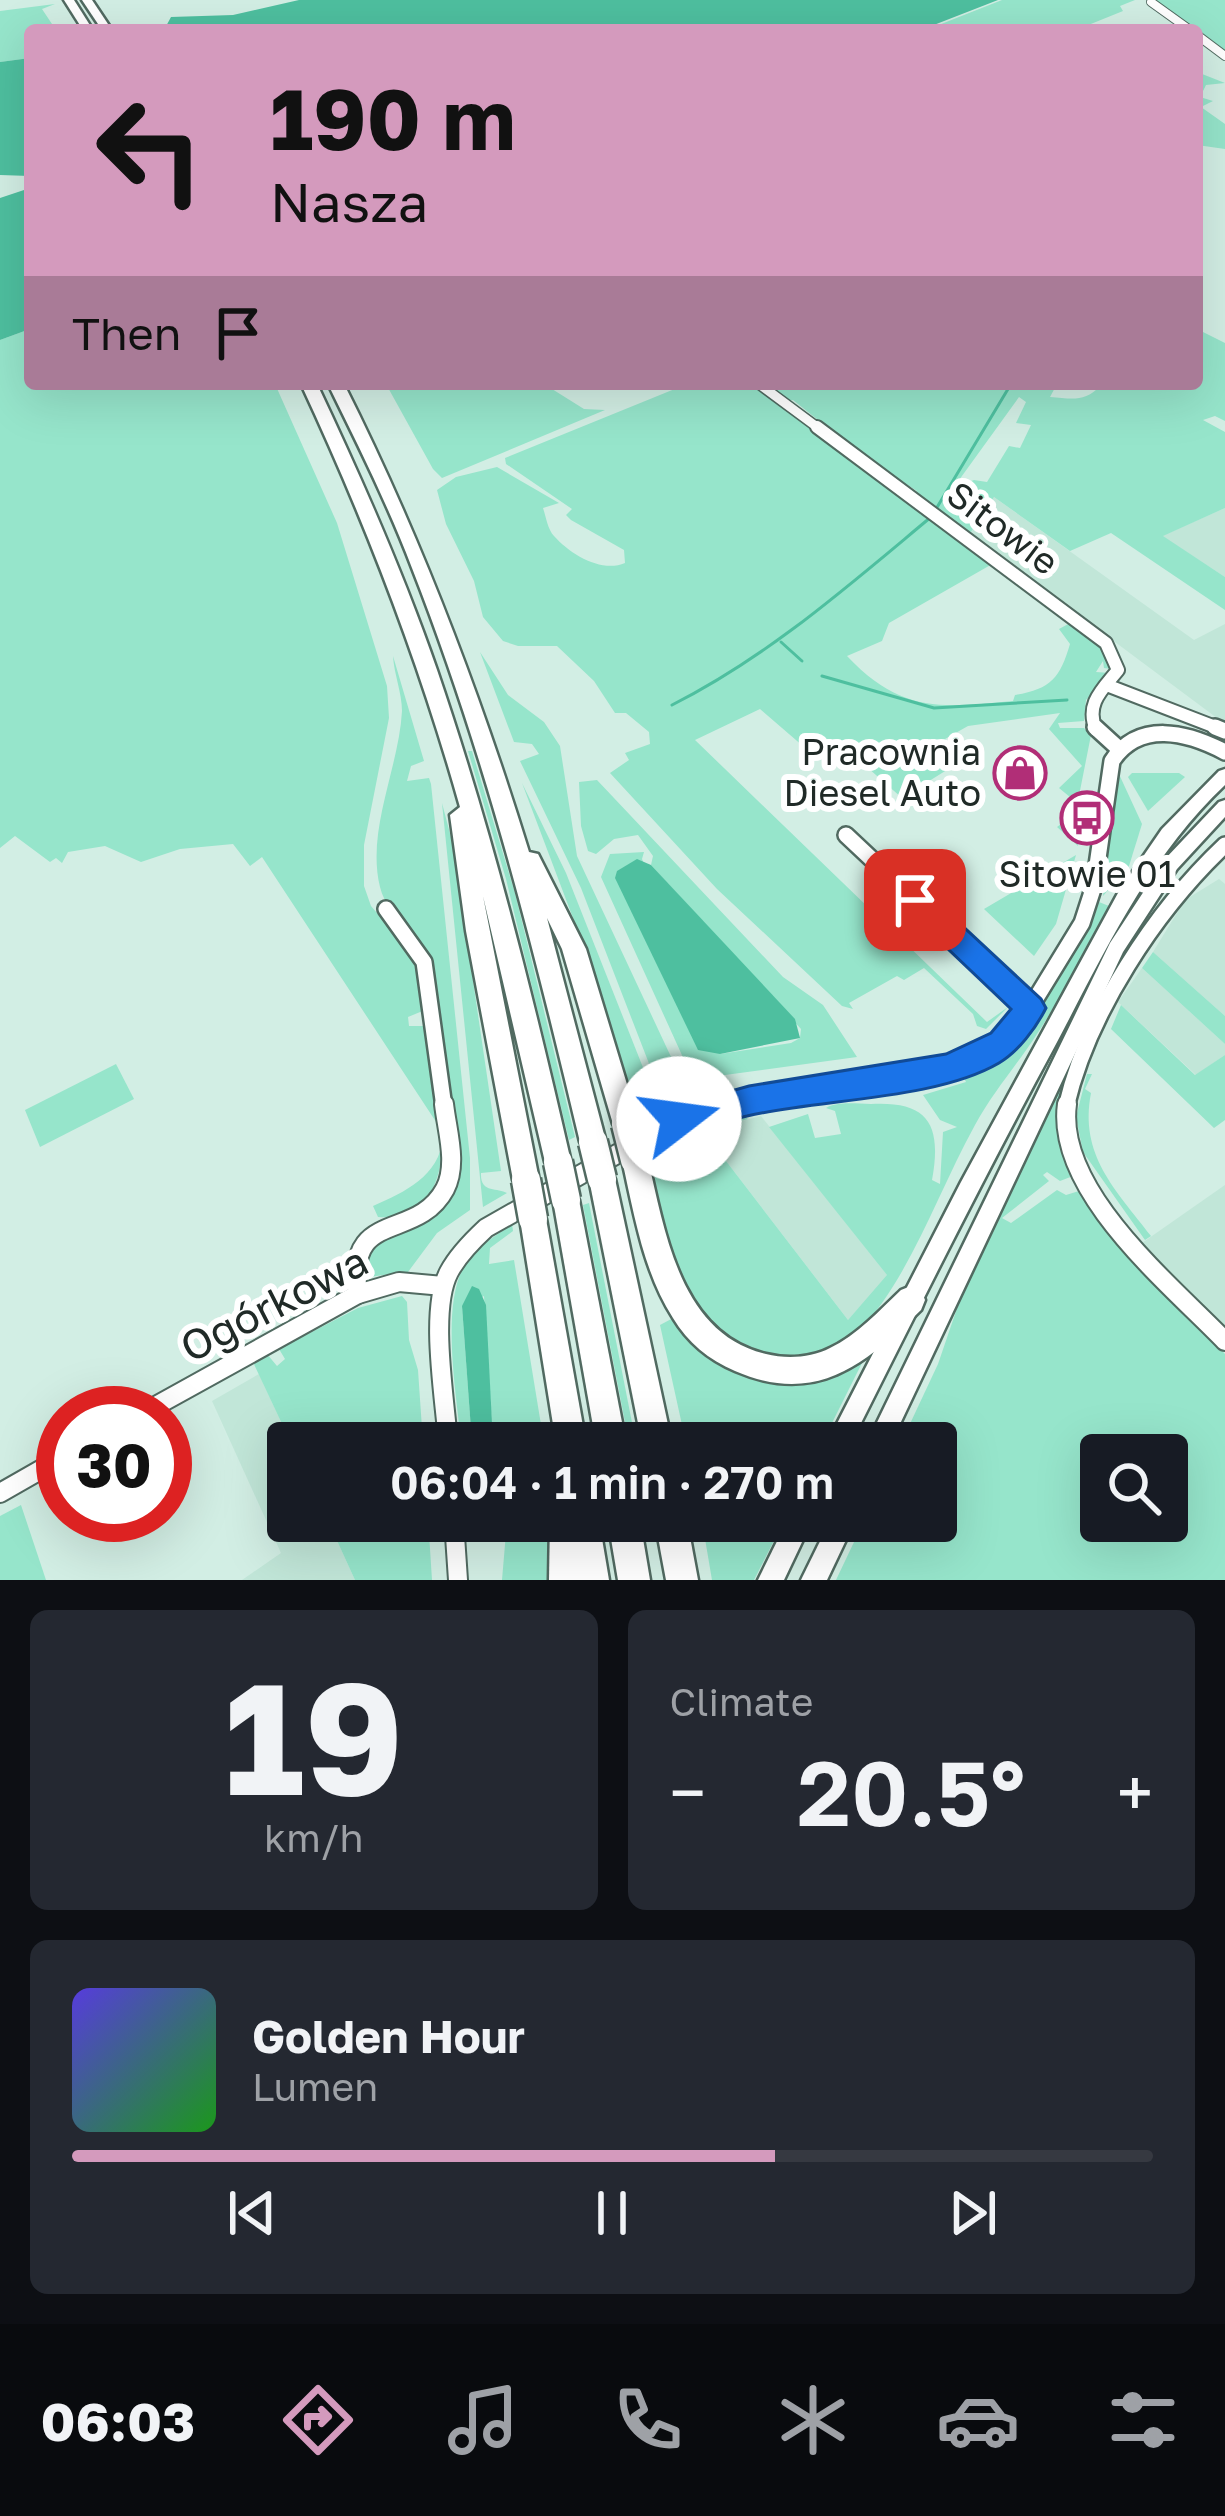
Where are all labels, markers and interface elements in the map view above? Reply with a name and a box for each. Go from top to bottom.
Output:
text: 190 m [270,68,516,168]
icon: left [72,72,228,228]
text: Nasza [270,169,428,234]
icon: arrive [205,300,271,366]
text: Then [72,306,181,360]
street label: Sitowie [939,472,1067,583]
place label: Pracownia Diesel Auto [784,730,981,814]
shop icon: Pracownia Diesel Auto [992,745,1048,801]
bus stop icon: Sitowie 01 [1059,790,1115,846]
pin [864,849,966,951]
place label: Sitowie 01 [999,852,1175,895]
icon: arrive [882,867,948,933]
position arrow [616,1056,742,1182]
street label: Ogórkowa [172,1235,375,1371]
speed limit sign: 30 [36,1386,192,1542]
map controls [1080,1434,1188,1542]
button: search [1080,1434,1188,1542]
text: 06:04 · 1 min · 270 m [390,1455,834,1509]
text: 19 [224,1642,403,1829]
text: Climate [670,1678,813,1725]
text: 20.5° [797,1738,1025,1846]
text: − [670,1752,706,1832]
text: + [1117,1752,1153,1832]
text: km/h [264,1814,363,1861]
text: Golden Hour [252,2009,525,2063]
text: Lumen [252,2063,378,2110]
icon: previous [219,2180,285,2246]
icon: pause [579,2180,645,2246]
icon: next [940,2180,1006,2246]
icon: directions [276,2378,360,2462]
icon: music [441,2378,525,2462]
icon: phone [606,2378,690,2462]
icon: climate [771,2378,855,2462]
icon: car [936,2378,1020,2462]
icon: filters [1101,2378,1185,2462]
text: 06:03 [40,2388,195,2453]

